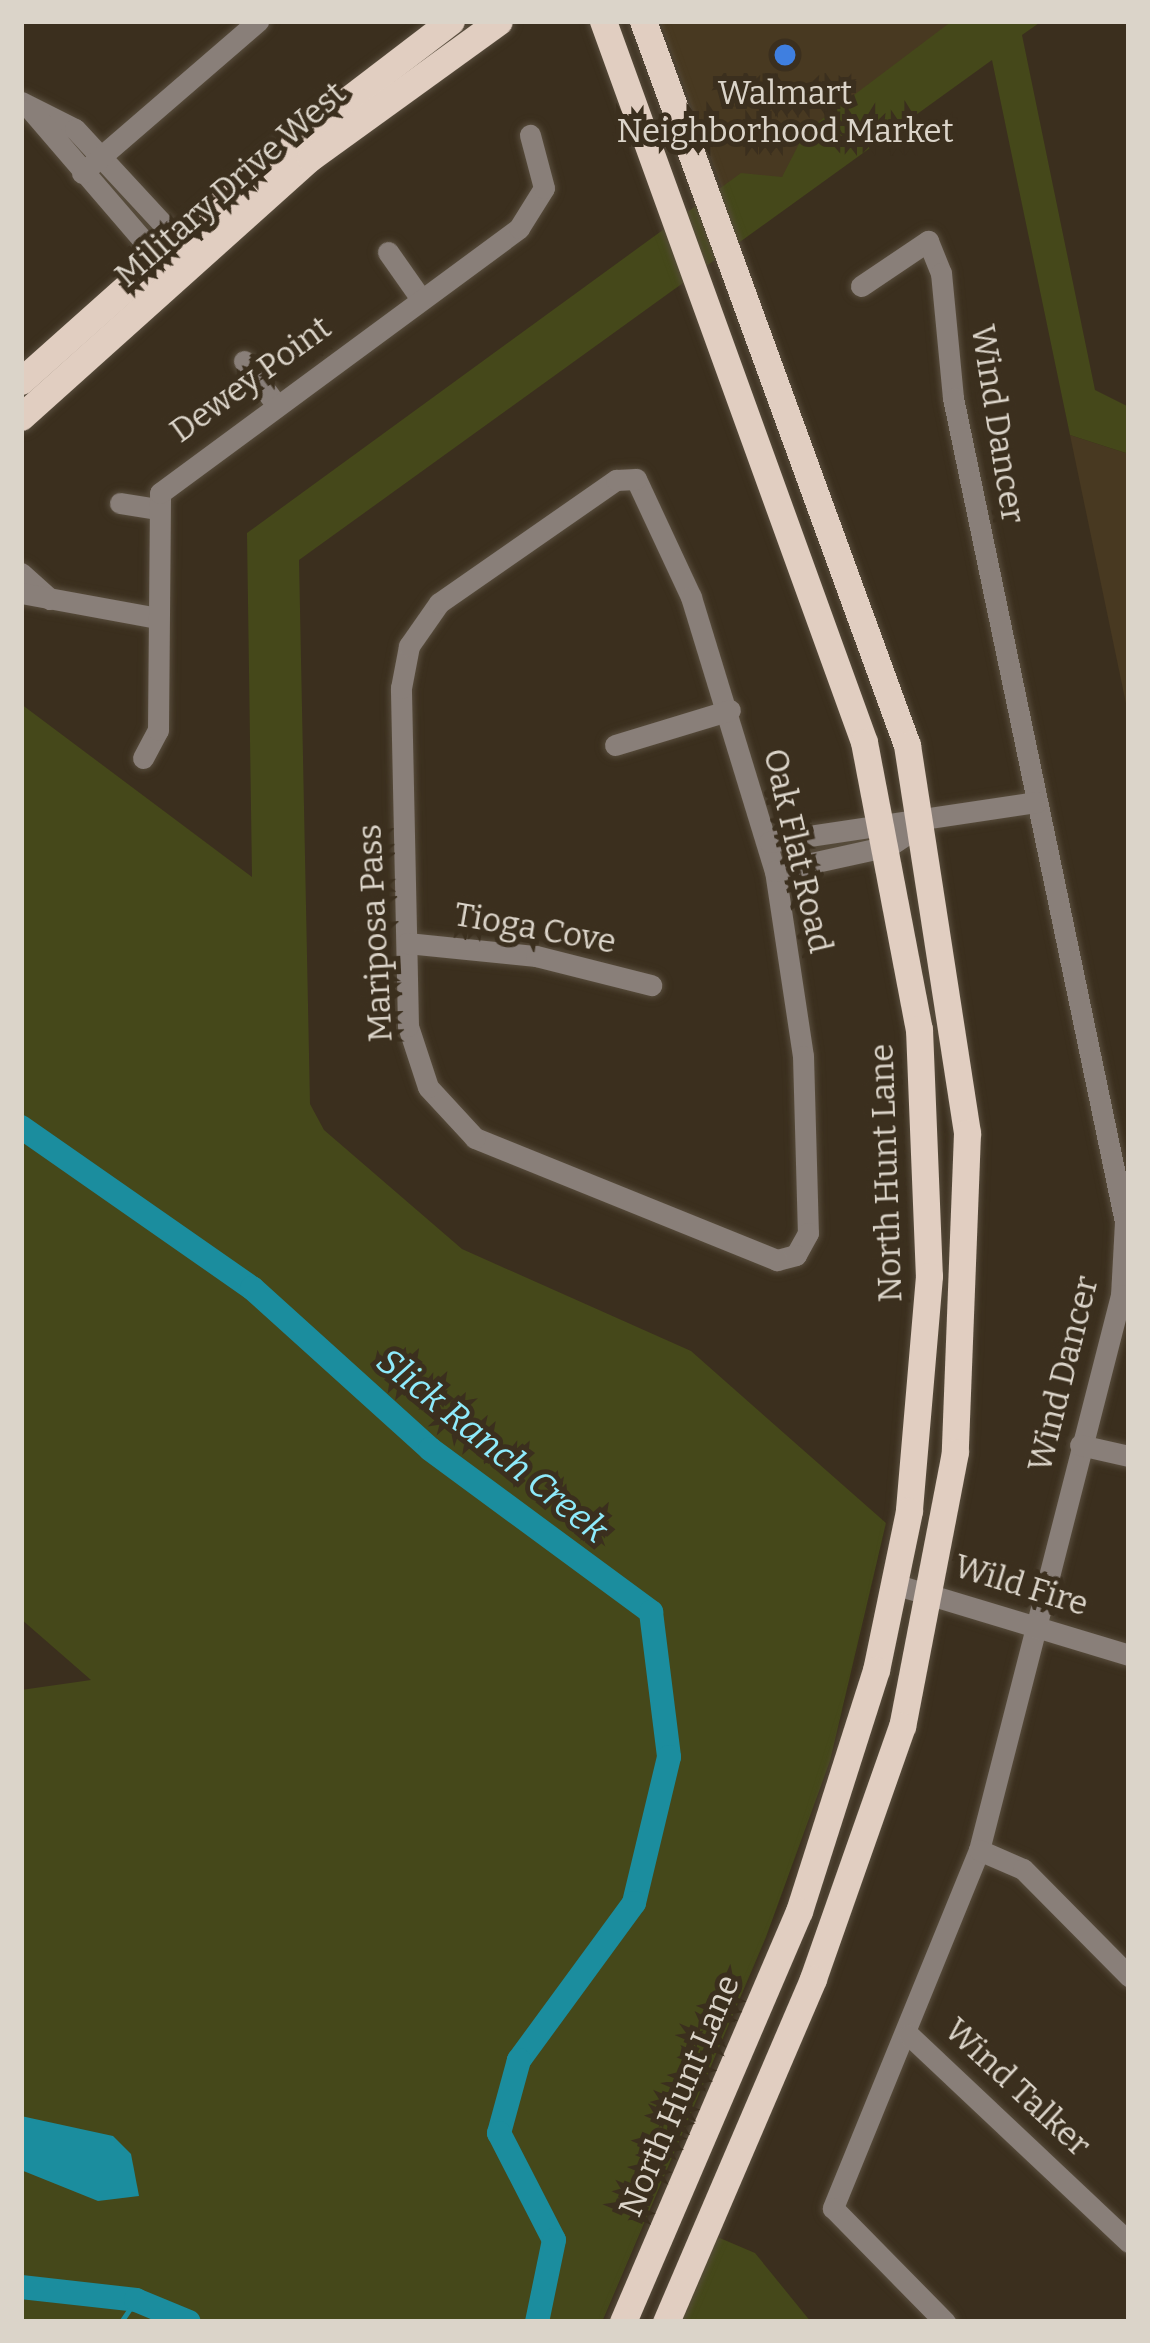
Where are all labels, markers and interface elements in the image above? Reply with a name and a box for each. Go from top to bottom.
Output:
marker: Walmart Neighborhood Market [772,42,798,68]
street label: Military Drive West [108,74,354,296]
place label: Walmart Neighborhood Market [616,74,954,152]
street label: Dewey Point [163,308,339,452]
street label: Wind Dancer [962,322,1032,526]
street label: Oak Flat Road [754,745,840,957]
street label: Mariposa Pass [351,823,401,1043]
street label: Tioga Cove [451,895,619,963]
street label: North Hunt Lane [863,1043,911,1303]
street label: Wind Dancer [1021,1272,1107,1476]
water label: Slick Ranch Creek [368,1340,616,1552]
street label: Wild Fire [949,1547,1093,1625]
street label: North Hunt Lane [611,1969,749,2223]
street label: Wind Talker [936,2011,1098,2165]

